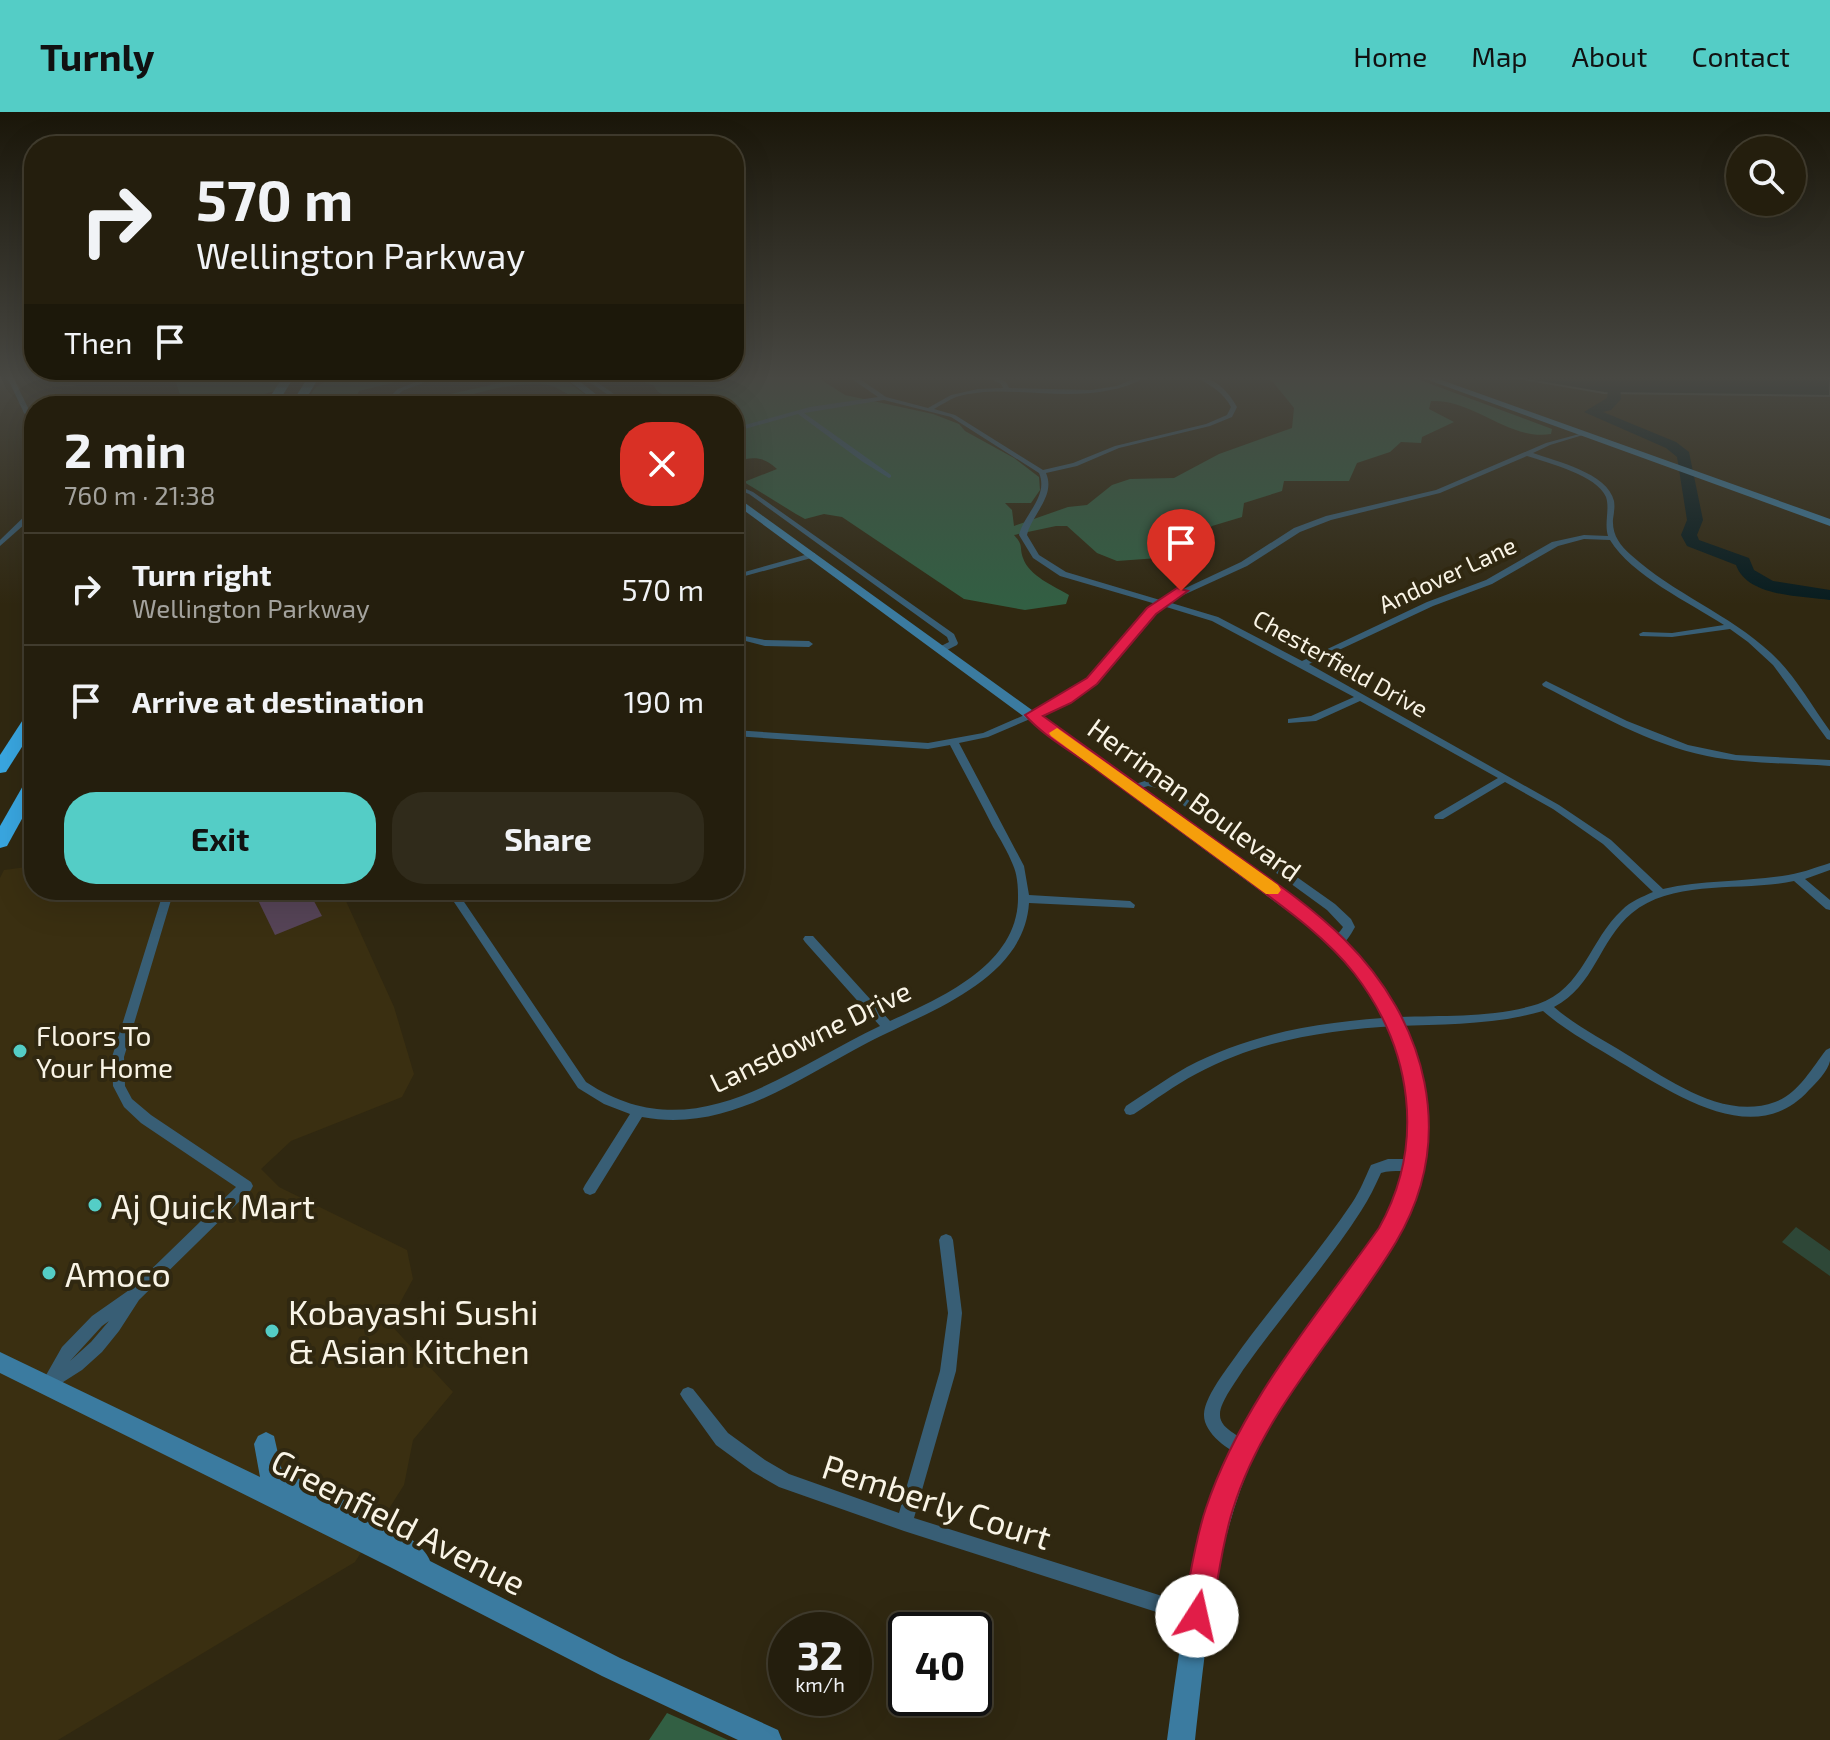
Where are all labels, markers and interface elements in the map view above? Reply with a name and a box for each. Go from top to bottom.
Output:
text: Turnly [40,33,155,79]
text: Home [1353,39,1427,73]
text: Map [1471,39,1528,73]
text: About [1572,39,1647,73]
text: Contact [1691,39,1790,73]
map controls [1726,136,1806,216]
button: search [1726,136,1806,216]
text: 570 m [196,165,353,232]
icon: right [64,168,168,272]
text: Wellington Parkway [196,233,525,276]
icon: arrive [148,320,192,364]
text: Then [64,324,132,360]
text: 2 min [64,420,187,478]
button: close [620,422,704,506]
text: 760 m · 21:38 [64,479,216,510]
pin [1147,509,1215,591]
icon: arrive [1159,521,1203,565]
street label: Andover Lane [1374,529,1520,619]
text: Turn right [132,556,272,592]
icon: right [64,567,108,611]
text: 570 m [622,571,704,607]
text: Wellington Parkway [132,592,370,623]
street label: Chesterfield Drive [1249,603,1433,723]
icon: arrive [64,679,108,723]
text: Arrive at destination [132,683,424,719]
text: 190 m [624,683,704,719]
street label: Herriman Boulevard [1082,710,1308,888]
button: Exit [64,792,376,884]
button: Share [392,792,704,884]
street label: Lansdowne Drive [704,973,916,1099]
place label: Floors To Your Home [36,1018,173,1084]
marker: Floors To Your Home [11,1042,29,1060]
place label: Aj Quick Mart [111,1185,315,1226]
marker: Aj Quick Mart [86,1196,104,1214]
place label: Amoco [65,1253,171,1294]
marker: Amoco [40,1264,58,1282]
place label: Kobayashi Sushi & Asian Kitchen [288,1291,538,1371]
marker: Kobayashi Sushi & Asian Kitchen [263,1322,281,1340]
street label: Greenfield Avenue [265,1439,533,1603]
street label: Pemberly Court [817,1445,1057,1557]
position arrow [1155,1574,1239,1658]
speed limit sign: 40 [888,1612,992,1716]
text: 32 [797,1630,843,1678]
text: km/h [795,1672,845,1696]

